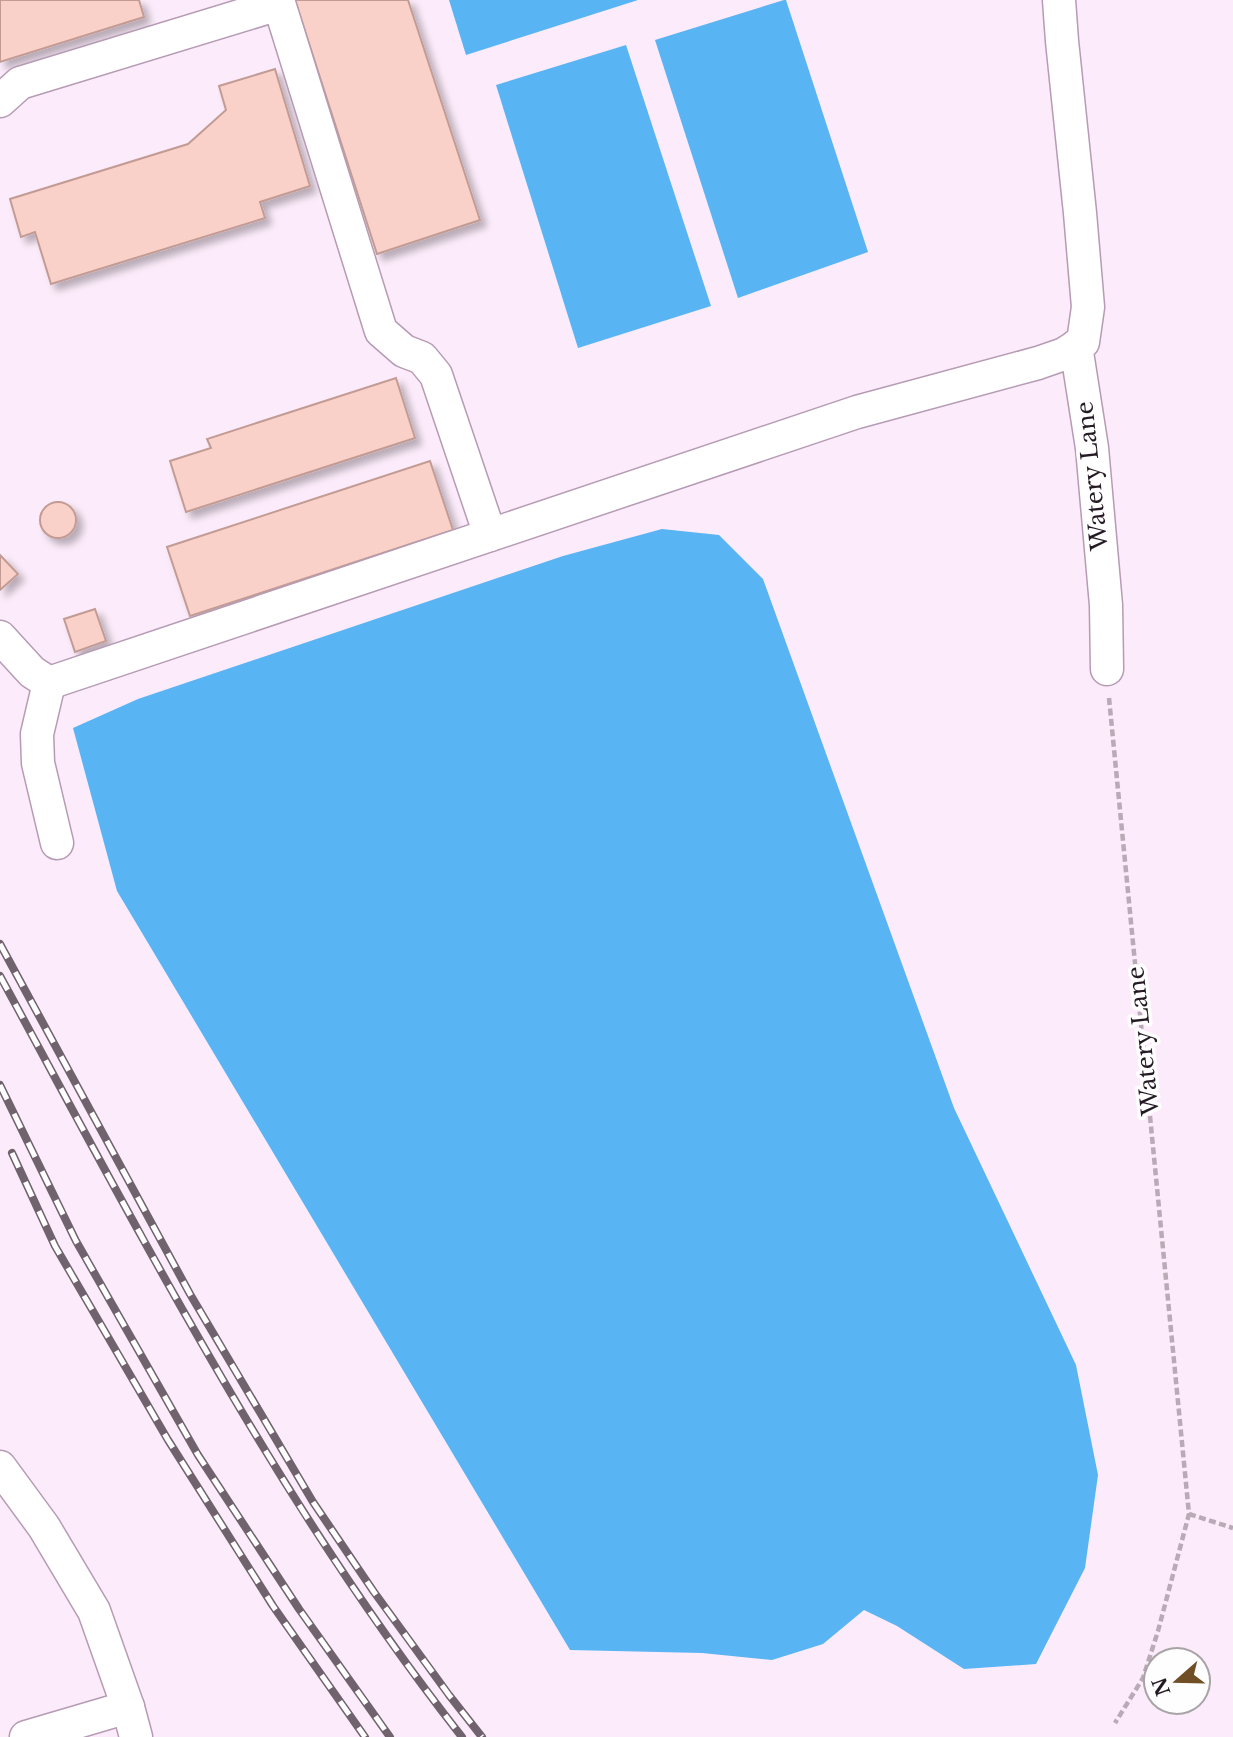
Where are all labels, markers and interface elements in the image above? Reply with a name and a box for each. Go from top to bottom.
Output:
street label: Watery Lane [1070,400,1114,553]
street label: Watery Lane [1121,965,1165,1118]
north arrow [1142,1646,1212,1716]
text: N [1148,1674,1175,1699]

